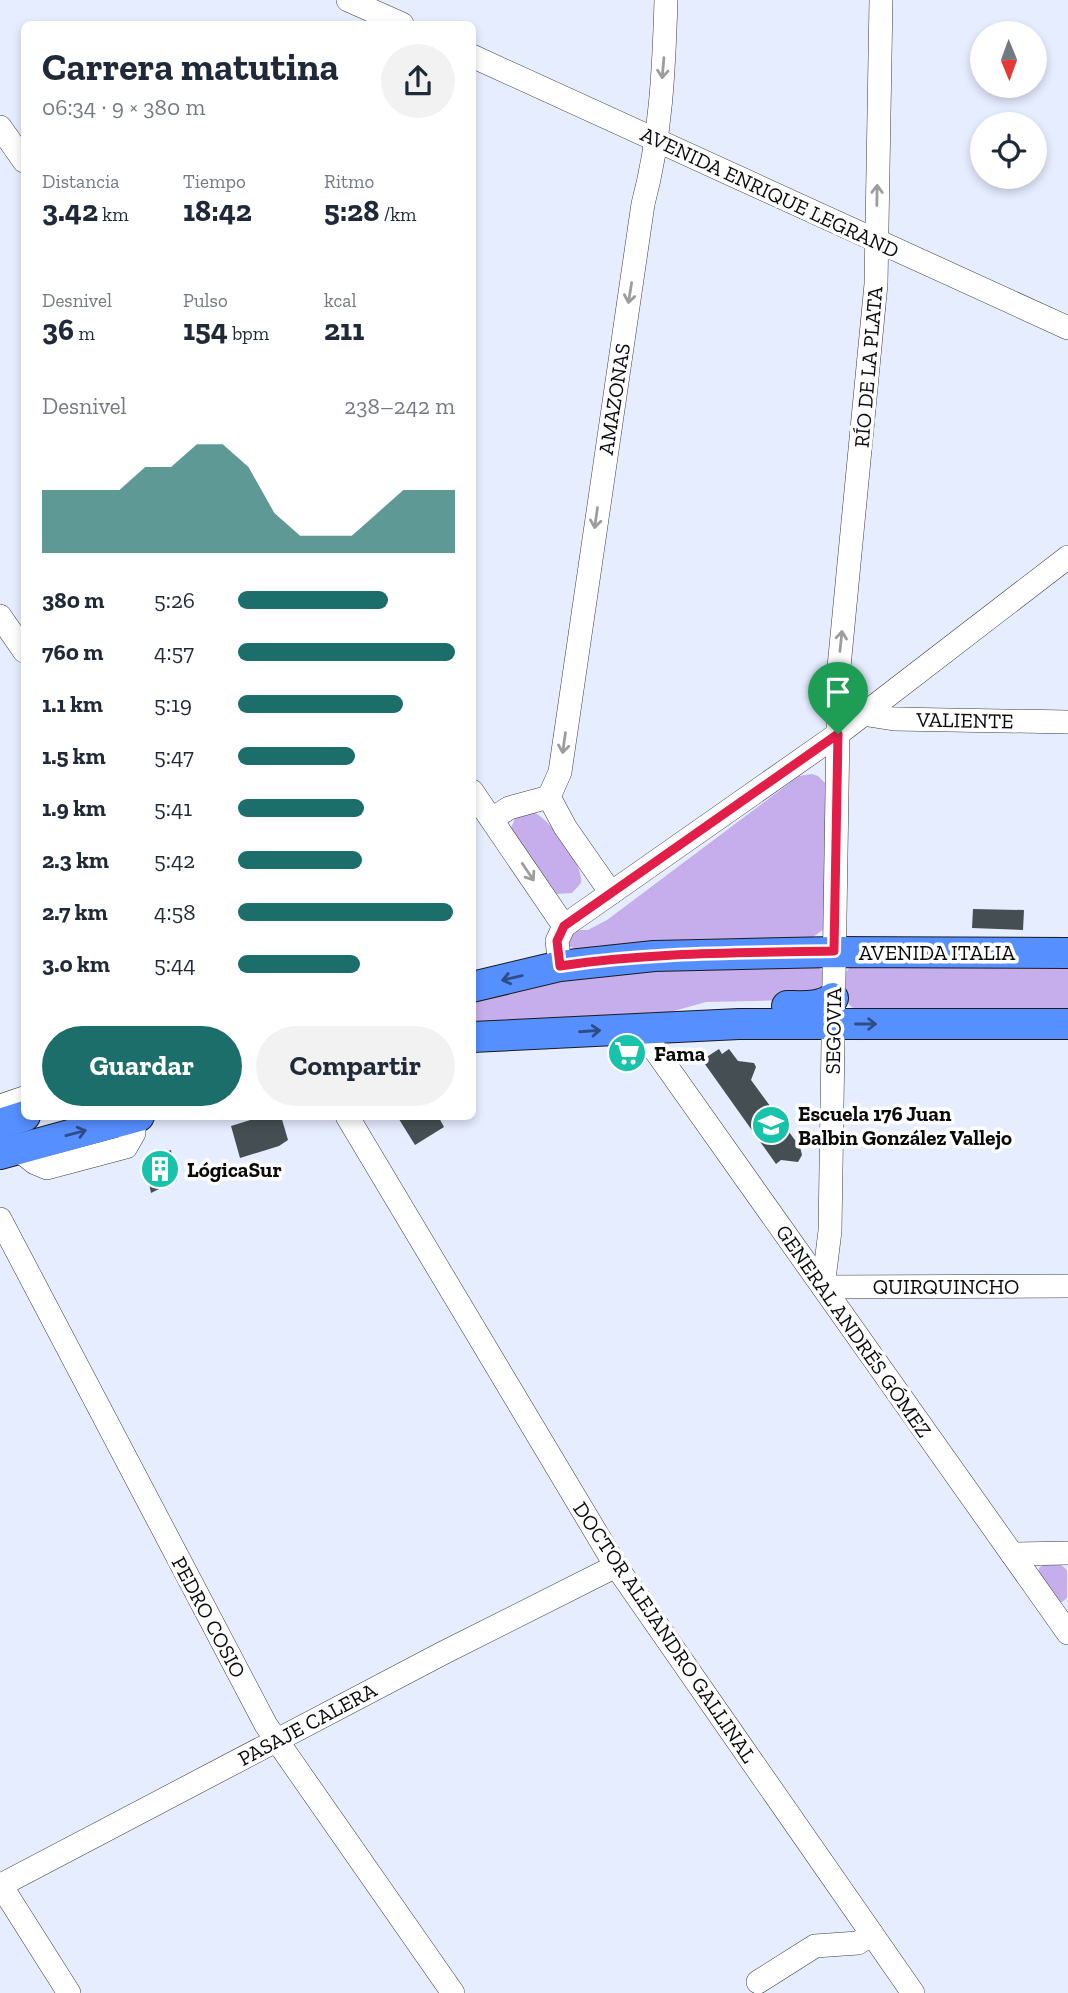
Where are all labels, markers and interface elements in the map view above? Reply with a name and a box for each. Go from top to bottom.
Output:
north arrow [970,21,1046,98]
map controls [970,21,1047,189]
text: Carrera matutina [42,44,339,90]
button: share [381,44,455,118]
one-way arrow [656,56,669,79]
text: 06:34 · 9 × 380 m [42,93,205,121]
button: locate [970,112,1047,189]
street label: AVENIDA ENRIQUE LEGRAND [637,121,903,263]
text: Distancia [42,170,119,193]
text: Tiempo [183,170,246,193]
text: Ritmo [324,170,374,193]
one-way arrow [870,184,884,207]
text: 3.42 [42,193,98,229]
text: 18:42 [183,193,252,229]
text: 5:28 [324,193,379,229]
text: km [98,203,129,226]
text: /km [379,203,416,226]
one-way arrow [623,281,636,304]
street label: RÍO DE LA PLATA [849,285,888,449]
text: Desnivel [42,289,112,312]
text: Pulso [183,289,228,312]
text: kcal [324,289,357,312]
text: 36 [42,312,74,348]
text: 154 [183,312,228,348]
text: 211 [324,312,364,348]
text: m [74,322,95,345]
text: bpm [228,322,269,345]
street label: AMAZONAS [593,341,635,457]
text: Desnivel [42,392,127,420]
text: 238–242 m [344,392,455,420]
one-way arrow [589,506,602,529]
text: 380 m [42,586,104,614]
text: 5:26 [154,586,195,614]
one-way arrow [835,630,848,653]
text: 760 m [42,638,103,666]
text: 4:57 [154,638,194,666]
pin [808,662,868,734]
icon: arrive [819,673,857,711]
text: 1.1 km [42,690,103,718]
text: 5:19 [154,690,192,718]
street label: VALIENTE [915,707,1014,733]
one-way arrow [557,731,570,754]
text: 1.5 km [42,742,106,770]
text: 5:47 [154,742,194,770]
text: 1.9 km [42,794,106,822]
text: 5:41 [154,794,192,822]
text: 2.3 km [42,846,109,874]
text: 5:42 [154,846,195,874]
one-way arrow [521,862,535,881]
text: 2.7 km [42,898,108,926]
text: 4:58 [154,898,196,926]
street label: AVENIDA ITALIA [859,940,1016,965]
text: 3.0 km [42,950,110,978]
text: 5:44 [154,950,196,978]
one-way arrow [501,971,524,985]
street label: SEGOVIA [820,987,846,1075]
one-way arrow [854,1017,877,1031]
one-way arrow [578,1024,600,1037]
button: Guardar [42,1026,242,1106]
button: Compartir [256,1026,455,1106]
supermarket icon: Fama [606,1032,648,1074]
place label: Fama [654,1041,706,1066]
place label: Escuela 176 Juan Balbin González Vallejo [798,1101,1012,1150]
school or university icon: Escuela 176 Juan Balbin González Vallejo [750,1104,792,1146]
one-way arrow [64,1126,87,1139]
building icon: LógicaSur [139,1148,181,1190]
place label: LógicaSur [187,1157,282,1182]
street label: GENERAL ANDRÉS GÓMEZ [771,1220,937,1442]
street label: QUIRQUINCHO [873,1274,1019,1299]
street label: DOCTOR ALEJANDRO GALLINAL [568,1497,762,1768]
street label: PEDRO COSIO [167,1552,251,1682]
street label: PASAJE CALERA [233,1677,381,1771]

